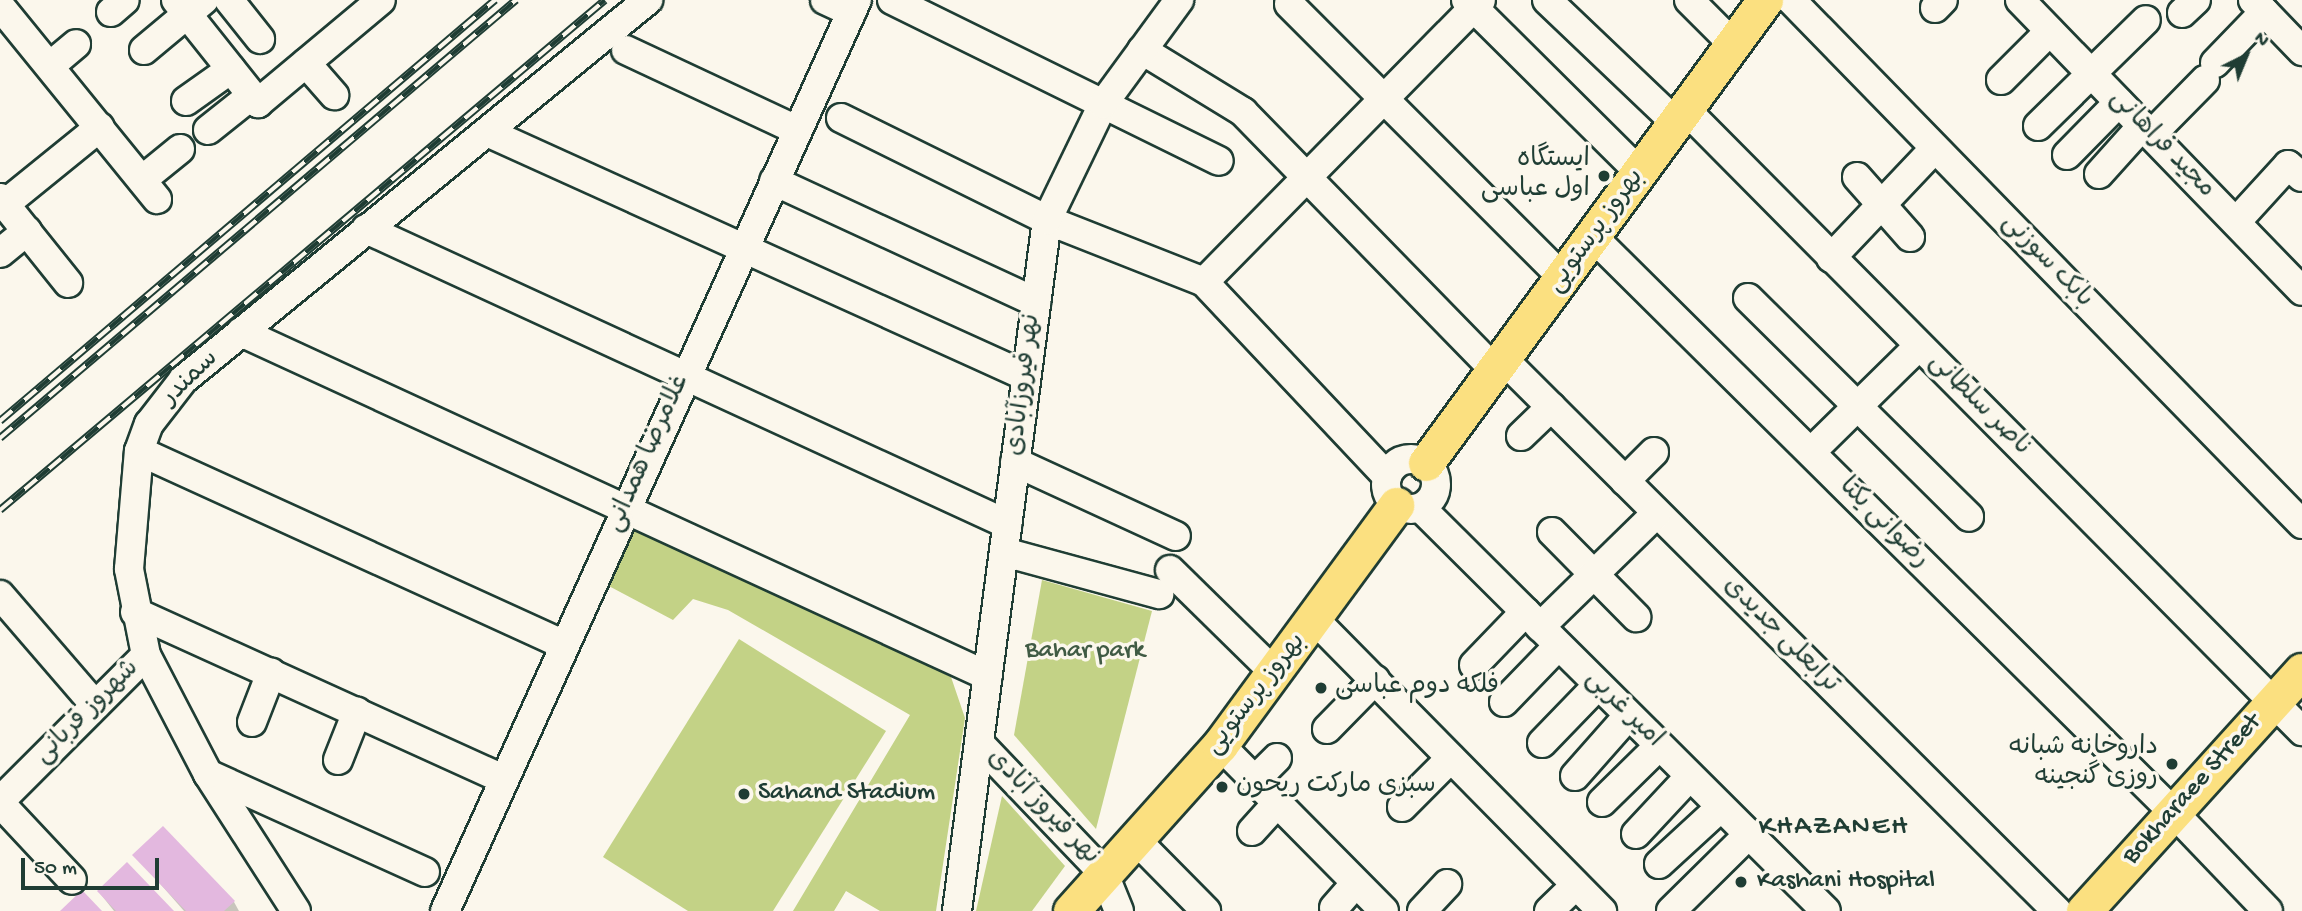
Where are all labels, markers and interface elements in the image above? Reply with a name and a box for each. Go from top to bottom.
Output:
north arrow [2211,21,2281,91]
text: N [2248,28,2273,53]
street label: مجید فراهانی [2102,84,2220,206]
place label: ایستگاه اول عباسی [1481,145,1590,206]
street label: بهروز پرستویی [1542,164,1652,300]
marker: ایستگاه اول عباسی [1596,168,1612,184]
street label: بابک سوزنی [1994,208,2098,316]
street label: نهر فیروزآبادی [1001,312,1049,458]
street label: سمندر [156,344,226,414]
street label: ناصر سلطانی [1921,348,2037,464]
street label: غلامرضا همدانی [600,370,698,538]
street label: رضوانی یکتا [1831,472,1935,576]
street label: ترابعلی جدیدی [1715,571,1845,701]
street label: بهروز پرستویی [1200,628,1314,762]
park label: Bahar park [1025,636,1145,668]
street label: شهروز قربانی [29,654,147,772]
street label: امیر غربی [1578,665,1668,755]
place label: فلکه دوم عباسی [1335,672,1499,704]
marker: فلکه دوم عباسی [1313,680,1329,696]
street label: Bokharaee Street [2117,708,2269,872]
place label: داروخانه شبانه روزی گنجینه [2008,733,2158,794]
street label: نهر فیروز آبادی [979,744,1105,872]
marker: داروخانه شبانه روزی گنجینه [2164,756,2180,772]
place label: سبزی مارکت ریحون [1236,771,1436,803]
place label: Sahand Stadium [758,778,935,810]
marker: سبزی مارکت ریحون [1214,779,1230,795]
marker: Sahand Stadium [736,786,752,802]
district label: KHAZANEH [1760,811,1908,845]
scale bar [24,844,163,888]
text: 50 m [34,857,77,882]
place label: Kashani Hospital [1757,866,1935,898]
marker: Kashani Hospital [1731,872,1751,892]

